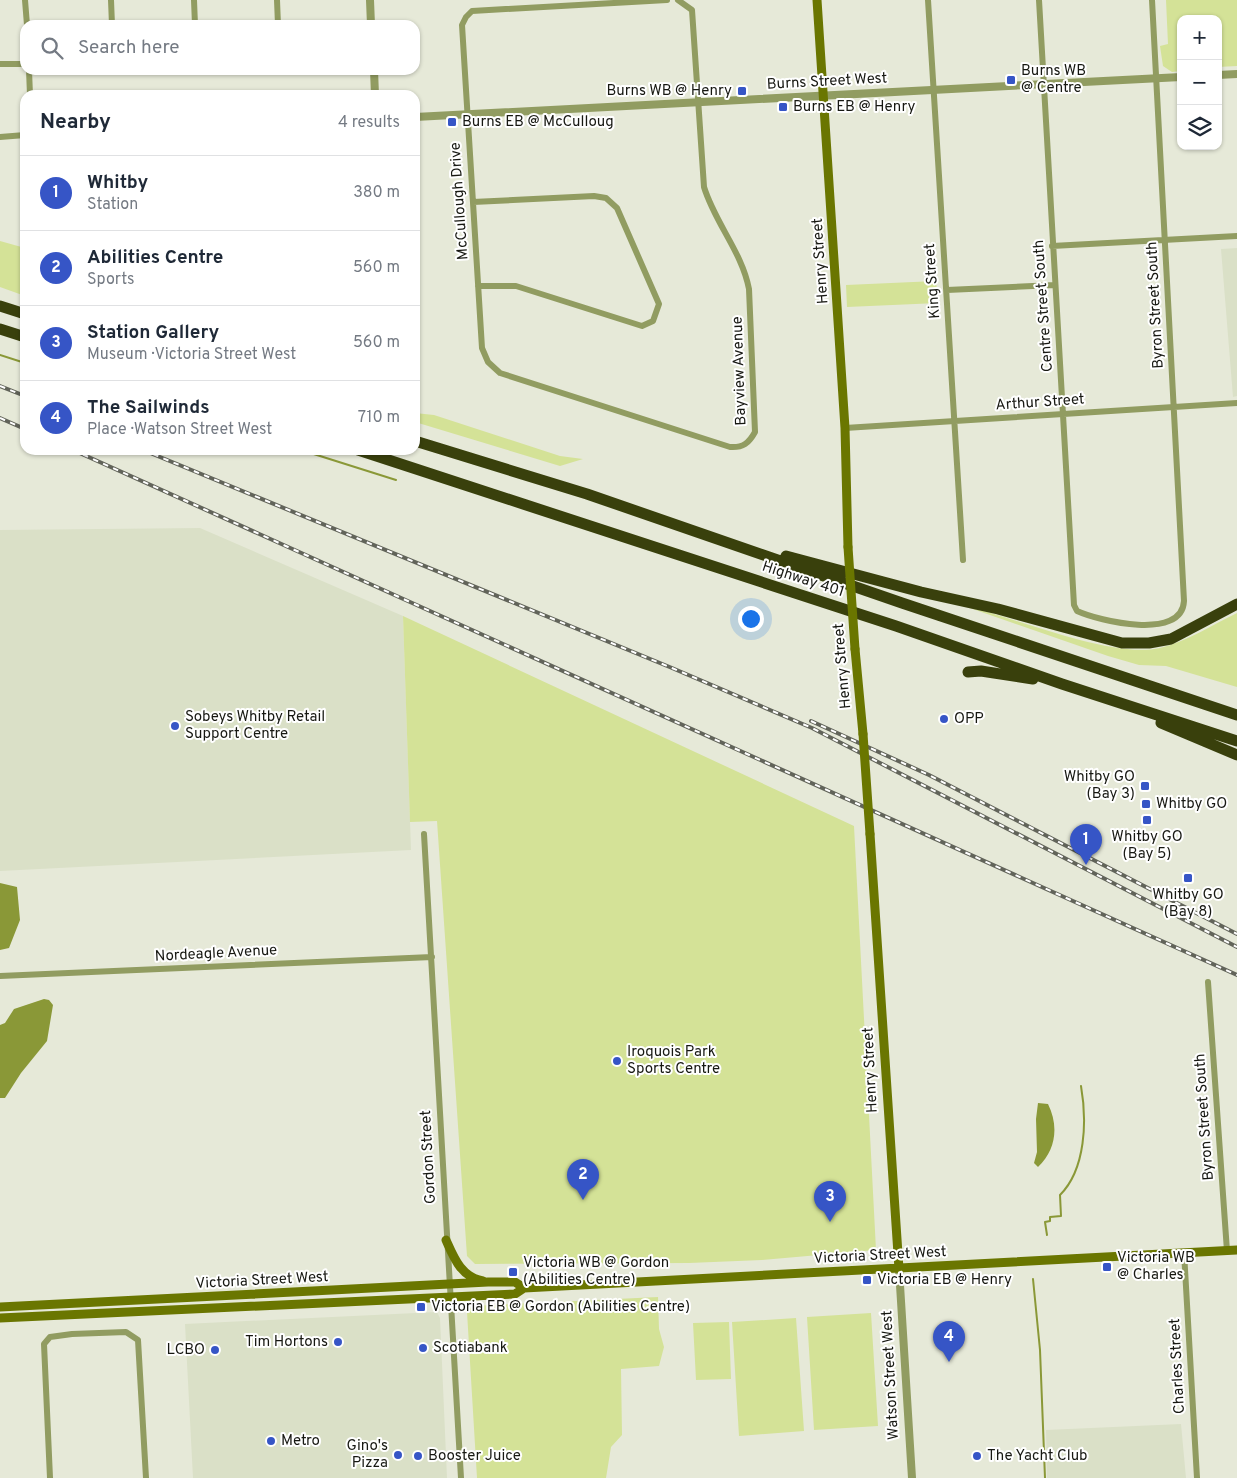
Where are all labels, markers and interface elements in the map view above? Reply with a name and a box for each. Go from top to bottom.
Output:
map controls [1177,15,1222,150]
button: + [1177,15,1222,60]
search box [20,20,420,75]
icon: search [38,34,66,62]
text: Search here [78,36,180,60]
button: − [1177,60,1222,105]
place label: Burns WB @ Centre [1021,62,1086,98]
street label: Burns Street West [766,69,888,95]
marker: Burns WB @ Centre [1005,74,1017,86]
place label: Burns WB @ Henry [606,82,732,101]
marker: Burns WB @ Henry [736,85,748,97]
place label: Burns EB @ Henry [793,98,915,117]
marker: Burns EB @ Henry [777,101,789,113]
button: layers [1177,105,1222,150]
text: Nearby [40,109,111,136]
text: 4 results [338,113,400,133]
place label: Burns EB @ McCulloug [462,113,614,132]
marker: Burns EB @ McCulloug [446,116,458,128]
street label: McCullough Drive [446,141,474,261]
text: Whitby [87,171,148,195]
text: 1 [53,183,59,203]
text: 380 m [353,183,400,203]
text: Station [87,195,138,215]
street label: Henry Street [809,217,833,305]
street label: Centre Street South [1030,239,1058,373]
street label: Byron Street South [1143,241,1169,369]
street label: King Street [921,243,945,319]
text: Abilities Centre [87,246,223,270]
text: 2 [51,258,61,278]
text: 560 m [353,258,400,278]
text: Sports [87,270,135,290]
street label: Bayview Avenue [729,316,751,426]
text: Station Gallery [87,321,219,345]
text: 3 [51,333,61,353]
text: 560 m [353,333,400,353]
text: Museum · Victoria Street West [87,345,296,365]
street label: Arthur Street [995,390,1085,416]
text: The Sailwinds [87,396,210,420]
text: 4 [51,408,61,428]
text: 710 m [358,408,400,428]
text: Place · Watson Street West [87,420,272,440]
street label: Highway 401 [759,558,847,602]
your location [738,606,764,632]
street label: Henry Street [830,622,856,710]
place label: Sobeys Whitby Retail Support Centre [185,708,325,744]
place label: OPP [954,710,984,729]
marker: OPP [938,713,950,725]
marker: Sobeys Whitby Retail Support Centre [169,720,181,732]
place label: Whitby GO (Bay 3) [1064,768,1135,804]
marker: Whitby GO (Bay 3) [1139,780,1151,792]
place label: Whitby GO [1156,795,1227,814]
marker: Whitby GO [1140,798,1152,810]
marker: Whitby GO (Bay 5) [1141,814,1153,826]
pin: 1 [1070,824,1102,865]
place label: Whitby GO (Bay 5) [1111,828,1183,864]
marker: Whitby GO (Bay 8) [1182,872,1194,884]
place label: Whitby GO (Bay 8) [1152,886,1224,922]
street label: Nordeagle Avenue [154,941,278,967]
street label: Henry Street [859,1026,883,1114]
place label: Iroquois Park Sports Centre [627,1043,720,1079]
street label: Byron Street South [1191,1053,1219,1181]
marker: Iroquois Park Sports Centre [611,1055,623,1067]
street label: Gordon Street [417,1110,441,1204]
pin: 2 [567,1159,599,1200]
pin: 3 [814,1181,846,1222]
street label: Victoria Street West [813,1243,947,1269]
place label: Victoria WB @ Charles [1117,1249,1195,1285]
place label: Victoria WB @ Gordon (Abilities Centre) [523,1254,669,1290]
marker: Victoria WB @ Charles [1101,1261,1113,1273]
marker: Victoria WB @ Gordon (Abilities Centre) [507,1266,519,1278]
street label: Victoria Street West [195,1268,329,1294]
place label: Victoria EB @ Henry [877,1271,1012,1290]
marker: Victoria EB @ Henry [861,1274,873,1286]
place label: Victoria EB @ Gordon (Abilities Centre) [431,1298,690,1317]
marker: Victoria EB @ Gordon (Abilities Centre) [415,1301,427,1313]
street label: Watson Street West [878,1310,904,1440]
street label: Charles Street [1166,1318,1190,1414]
pin: 4 [933,1321,965,1362]
place label: Tim Hortons [245,1333,328,1352]
marker: Tim Hortons [332,1336,344,1348]
place label: Scotiabank [433,1339,508,1358]
place label: LCBO [167,1341,205,1360]
marker: Scotiabank [417,1342,429,1354]
marker: LCBO [209,1344,221,1356]
place label: Metro [281,1432,320,1451]
marker: Metro [265,1435,277,1447]
place label: Gino's Pizza [347,1437,388,1473]
place label: Booster Juice [428,1447,521,1466]
place label: The Yacht Club [987,1447,1088,1466]
marker: Gino's Pizza [392,1449,404,1461]
marker: Booster Juice [412,1450,424,1462]
marker: The Yacht Club [971,1450,983,1462]

